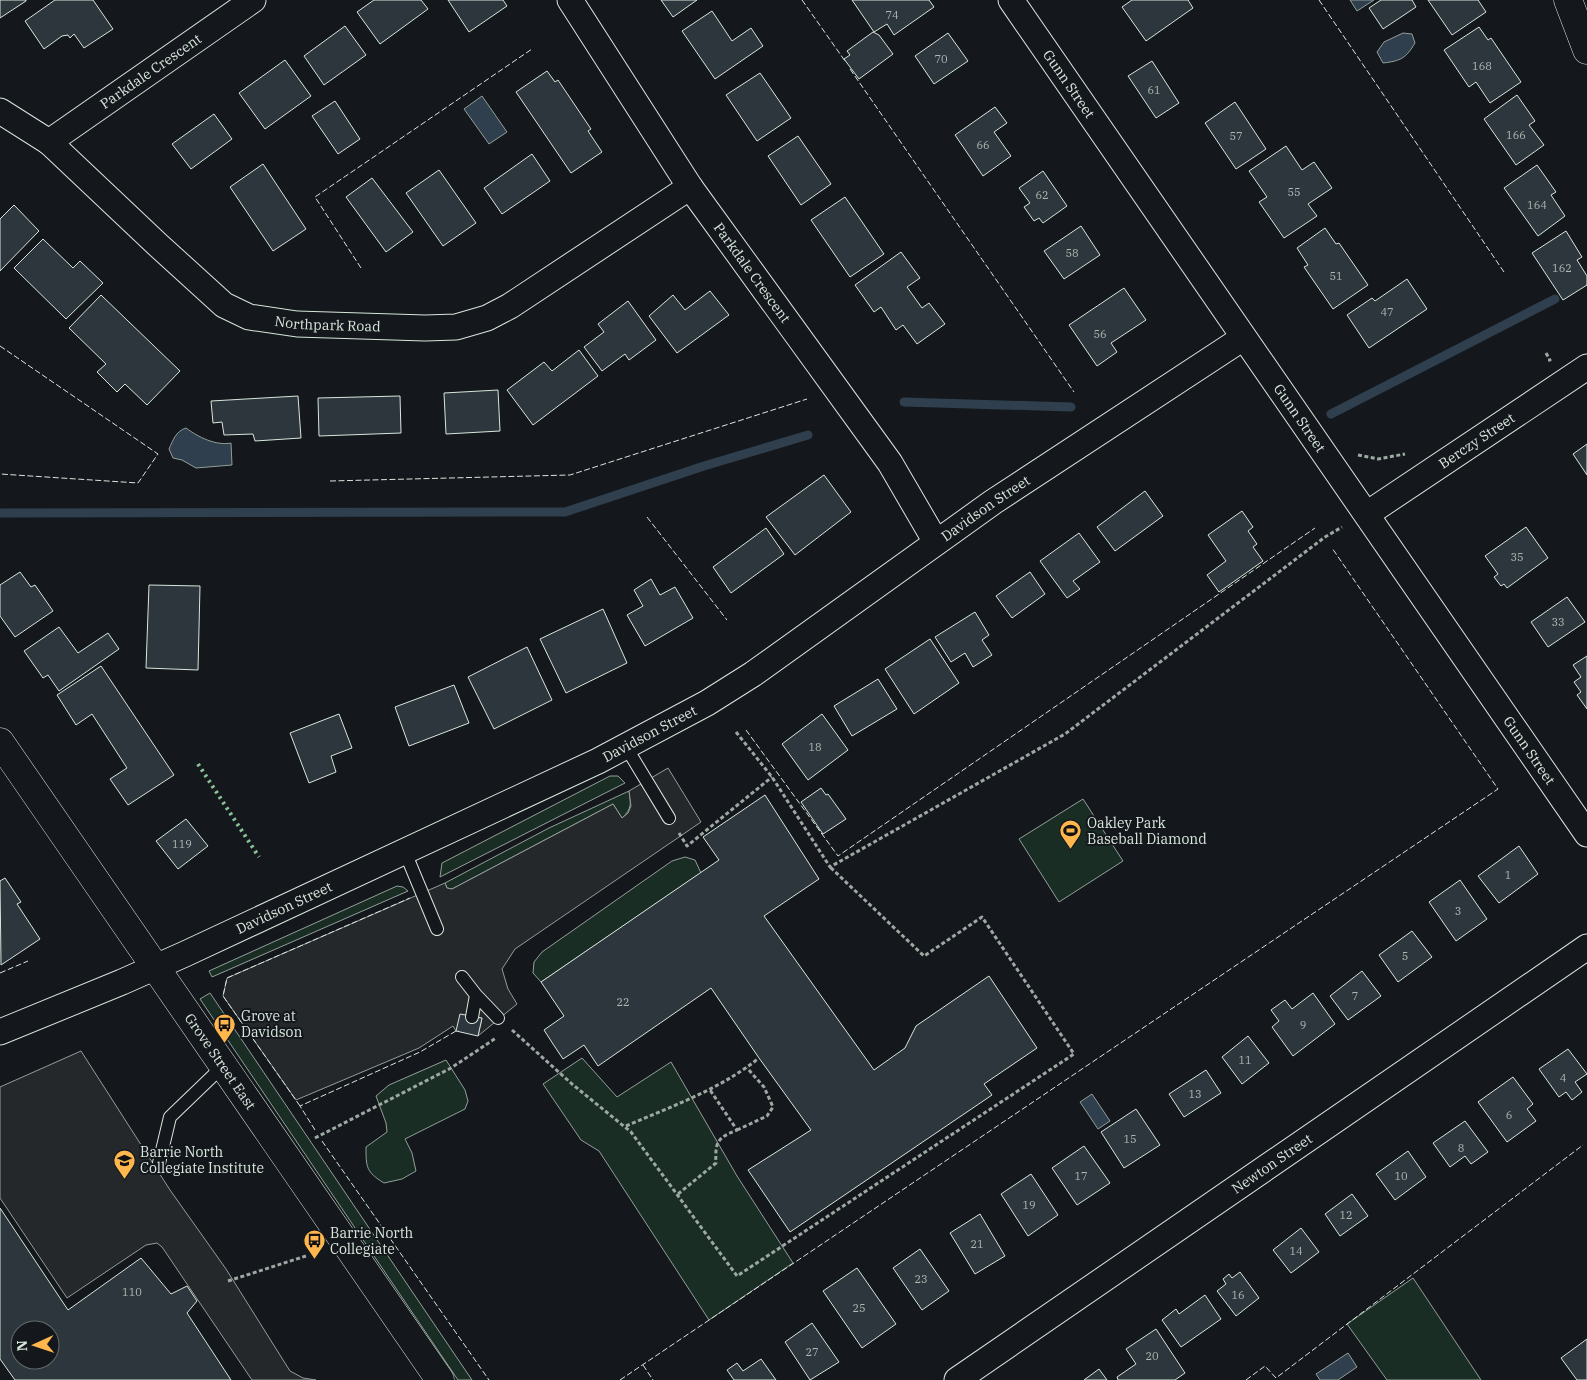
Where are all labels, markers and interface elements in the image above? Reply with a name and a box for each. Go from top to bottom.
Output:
house number: 74 [885,8,899,22]
street label: Parkdale Crescent [97,30,205,113]
street label: Gunn Street [1039,46,1099,122]
house number: 70 [934,52,948,66]
house number: 168 [1472,59,1492,73]
house number: 61 [1147,83,1161,97]
house number: 166 [1506,128,1526,142]
house number: 57 [1229,129,1243,143]
house number: 66 [976,138,990,152]
house number: 55 [1287,185,1301,199]
house number: 62 [1035,188,1049,202]
house number: 164 [1527,198,1547,212]
street label: Parkdale Crescent [710,219,794,326]
house number: 58 [1065,246,1079,260]
house number: 162 [1552,261,1572,275]
house number: 51 [1329,269,1343,283]
house number: 47 [1380,305,1394,319]
street label: Northpark Road [273,312,381,336]
house number: 56 [1093,327,1107,341]
street label: Gunn Street [1270,380,1330,456]
street label: Berczy Street [1435,409,1518,472]
street label: Davidson Street [937,471,1033,545]
house number: 35 [1510,550,1524,564]
house number: 33 [1551,615,1565,629]
street label: Davidson Street [599,701,700,766]
street label: Gunn Street [1499,713,1559,788]
house number: 18 [808,740,822,754]
place label: Oakley Park Baseball Diamond [1087,814,1207,848]
sports icon: Oakley Park Baseball Diamond [1059,819,1083,850]
house number: 119 [172,837,192,851]
house number: 1 [1505,868,1511,882]
street label: Davidson Street [233,878,335,938]
house number: 3 [1455,904,1461,918]
house number: 5 [1402,949,1408,963]
house number: 7 [1352,989,1358,1003]
house number: 22 [616,995,630,1009]
place label: Grove at Davidson [241,1007,302,1041]
street label: Grove Street East [181,1010,260,1113]
bus stop icon: Grove at Davidson [213,1012,237,1043]
house number: 9 [1300,1018,1306,1032]
house number: 11 [1238,1053,1252,1067]
house number: 4 [1560,1071,1567,1085]
house number: 13 [1188,1087,1202,1101]
house number: 6 [1506,1108,1512,1122]
street label: Newton Street [1228,1130,1316,1198]
house number: 15 [1123,1132,1137,1146]
house number: 8 [1458,1141,1464,1155]
place label: Barrie North Collegiate Institute [140,1143,264,1177]
school or university icon: Barrie North Collegiate Institute [112,1148,136,1179]
house number: 17 [1074,1169,1088,1183]
house number: 10 [1394,1169,1408,1183]
house number: 19 [1022,1198,1036,1212]
house number: 12 [1339,1208,1353,1222]
place label: Barrie North Collegiate [330,1224,414,1258]
bus stop icon: Barrie North Collegiate [302,1229,326,1260]
house number: 21 [970,1237,984,1251]
house number: 14 [1289,1244,1303,1258]
house number: 23 [914,1272,928,1286]
house number: 110 [122,1285,142,1299]
house number: 16 [1231,1288,1245,1302]
house number: 25 [852,1301,866,1315]
north arrow [10,1320,60,1370]
text: N [13,1340,31,1352]
house number: 27 [805,1345,819,1359]
house number: 20 [1145,1349,1159,1363]

